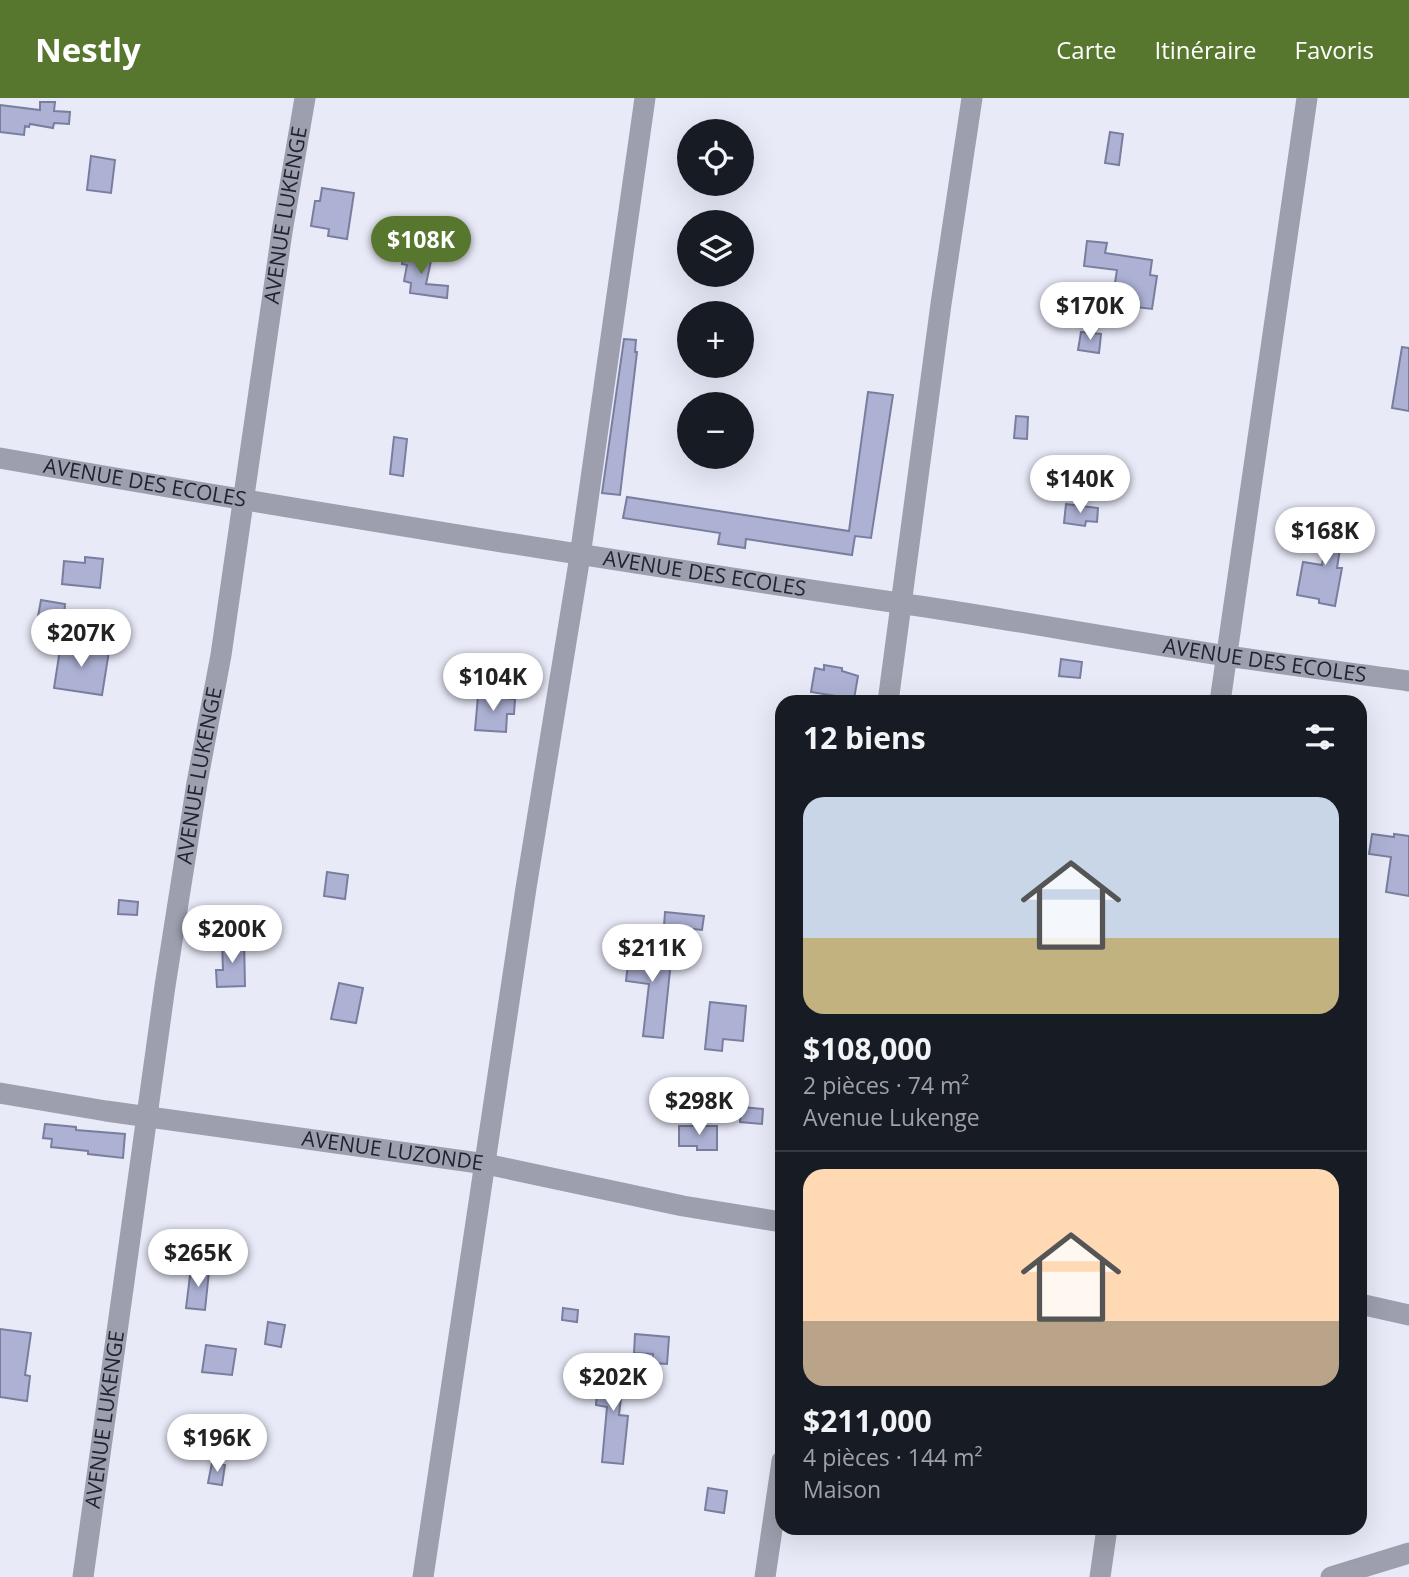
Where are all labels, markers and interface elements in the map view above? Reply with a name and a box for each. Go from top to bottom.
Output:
text: Nestly [35,27,141,72]
text: Carte [1056,33,1117,66]
text: Itinéraire [1155,33,1257,66]
text: Favoris [1295,33,1374,66]
map controls [677,119,754,469]
button: locate [677,119,754,196]
street label: AVENUE LUKENGE [257,124,313,306]
button: layers [677,210,754,287]
pin: $108K [372,216,470,276]
text: $108K [387,223,455,255]
pin: $170K [1041,282,1139,342]
text: $170K [1056,289,1124,321]
button: + [677,301,754,378]
button: − [677,392,754,469]
street label: AVENUE DES ECOLES [42,451,248,513]
pin: $140K [1031,456,1129,515]
text: $140K [1046,462,1114,494]
pin: $168K [1276,508,1374,567]
text: $168K [1291,514,1359,546]
street label: AVENUE DES ECOLES [601,543,808,602]
pin: $207K [32,610,130,669]
text: $207K [47,616,115,648]
street label: AVENUE DES ECOLES [1161,631,1368,688]
pin: $104K [444,654,542,713]
text: $104K [459,660,527,692]
street label: AVENUE LUKENGE [169,684,228,866]
text: 12 biens [803,717,926,758]
icon: filters [1301,718,1339,756]
icon: home [1008,842,1134,968]
pin: $200K [183,906,281,965]
text: $200K [198,912,266,944]
pin: $211K [603,924,701,984]
text: $211K [618,931,686,963]
text: $108,000 [803,1028,932,1069]
text: 2 pièces · 74 m² [803,1069,969,1101]
pin: $298K [650,1077,748,1137]
text: $298K [665,1084,733,1116]
text: Avenue Lukenge [803,1101,980,1133]
street label: AVENUE LUZONDE [300,1123,485,1177]
icon: home [1008,1214,1134,1340]
pin: $265K [149,1230,247,1289]
text: $265K [164,1236,232,1268]
street label: AVENUE LUKENGE [78,1329,130,1510]
pin: $202K [564,1354,662,1413]
text: $202K [579,1360,647,1392]
text: $211,000 [803,1400,932,1441]
pin: $196K [168,1414,266,1474]
text: $196K [183,1421,251,1453]
text: 4 pièces · 144 m² [803,1441,983,1473]
text: Maison [803,1473,881,1505]

